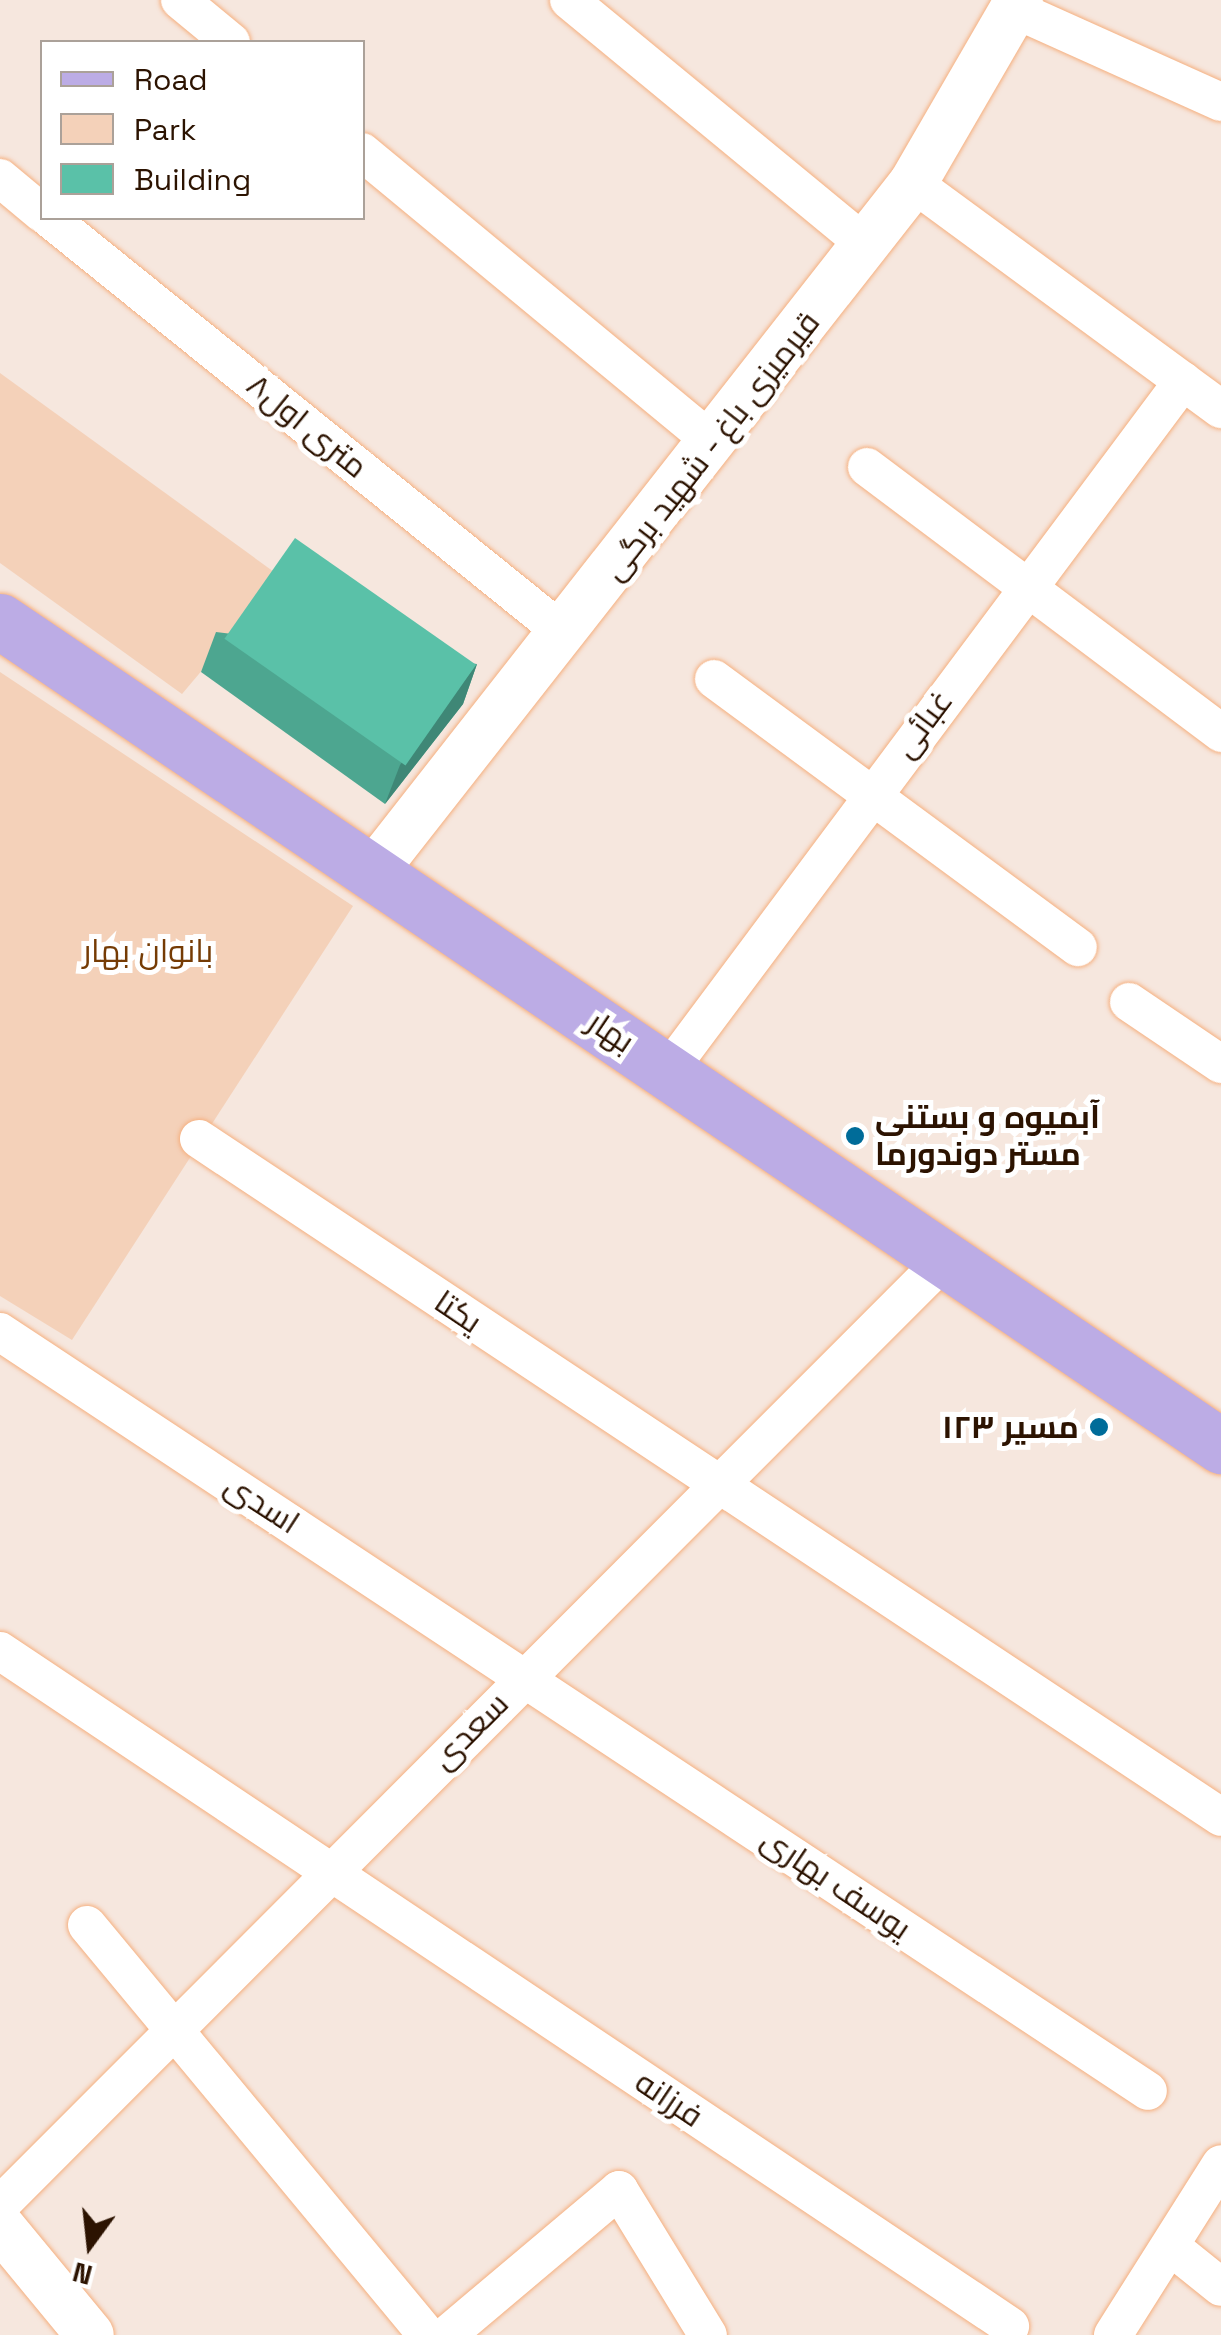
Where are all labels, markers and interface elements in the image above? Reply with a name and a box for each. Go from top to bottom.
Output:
legend [40,40,365,220]
text: Road [134,60,208,99]
text: Park [134,110,196,149]
text: Building [134,160,251,199]
street label: قیرمیزی باغ - شهید برگی [594,303,828,589]
street label: ۸متری اول [239,366,375,486]
street label: غبائی [885,683,961,765]
park label: بانوان بهار [83,932,213,970]
street label: بهار [581,1003,641,1061]
place label: آبمیوه و بستنی مستر دوندورما [875,1099,1100,1174]
marker: آبمیوه و بستنی مستر دوندورما [844,1125,866,1147]
street label: یکتا [427,1283,489,1341]
place label: مسیر ۱۲۳ [942,1408,1079,1446]
marker: مسیر ۱۲۳ [1088,1416,1110,1438]
street label: اسدی [218,1466,306,1542]
street label: سعدی [424,1685,516,1777]
street label: یوسف بهاری [754,1820,918,1948]
street label: فرزانه [628,2063,710,2135]
north arrow [40,2195,140,2295]
text: N [69,2254,96,2294]

